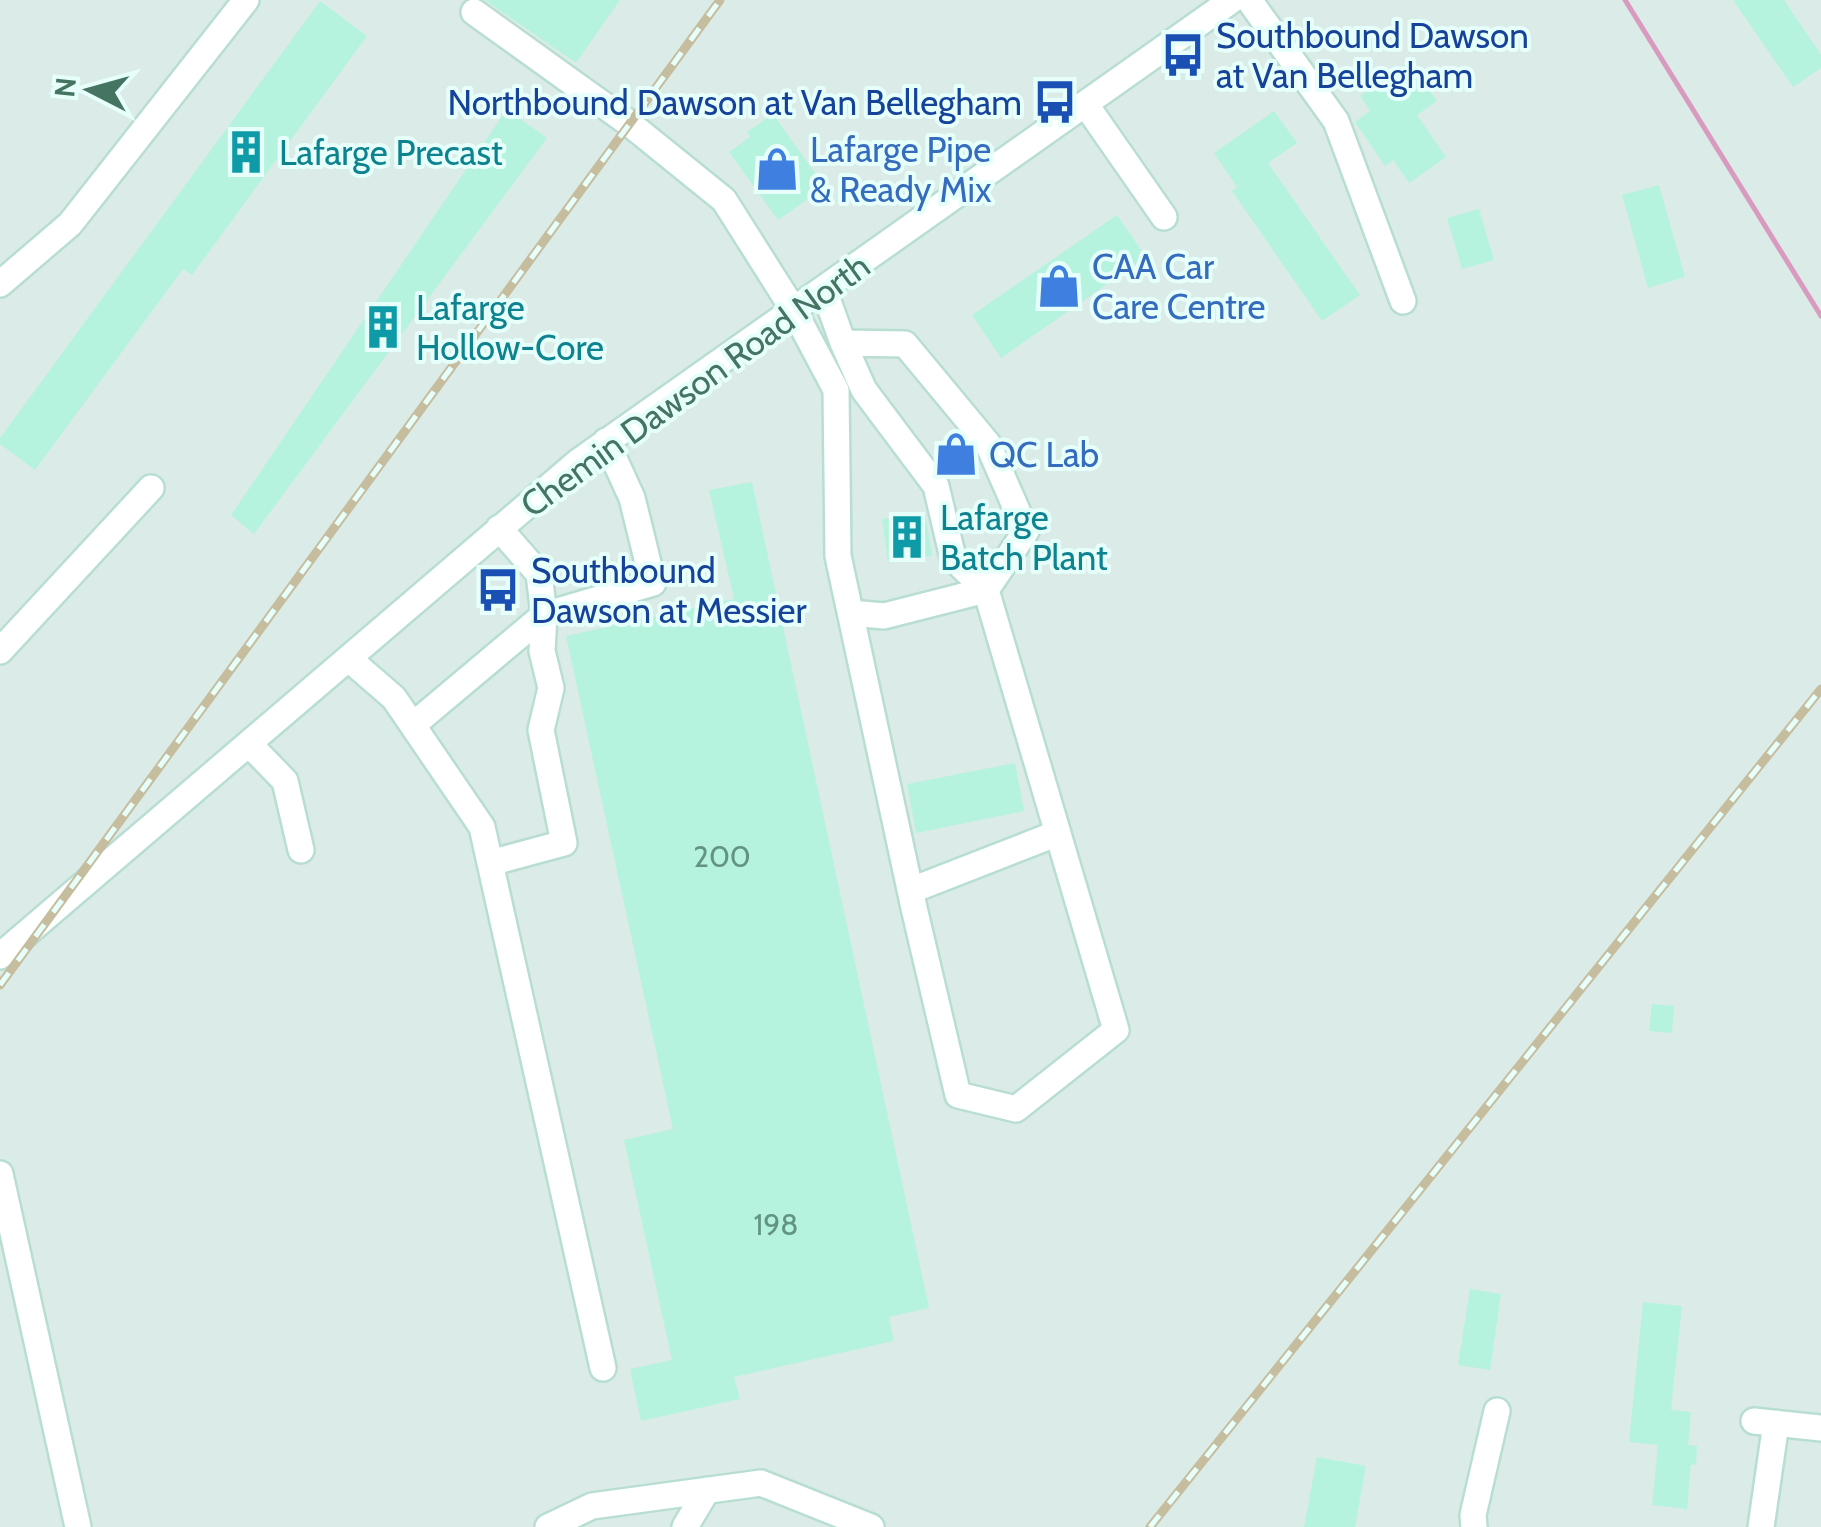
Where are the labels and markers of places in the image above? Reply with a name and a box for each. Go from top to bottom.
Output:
place label: Southbound Dawson at Van Bellegham [1216,14,1529,97]
bus stop icon: Southbound Dawson at Van Bellegham [1159,31,1207,79]
bus stop icon: Northbound Dawson at Van Bellegham [1031,78,1079,126]
place label: Northbound Dawson at Van Bellegham [448,81,1022,124]
building icon: Lafarge Precast [222,128,270,176]
place label: Lafarge Pipe & Ready Mix [810,128,992,211]
place label: Lafarge Precast [279,131,503,174]
shop icon: Lafarge Pipe & Ready Mix [753,145,801,193]
place label: CAA Car Care Centre [1092,245,1265,328]
shop icon: CAA Car Care Centre [1035,262,1083,310]
place label: Lafarge Hollow-Core [416,286,604,369]
building icon: Lafarge Hollow-Core [359,303,407,351]
shop icon: QC Lab [932,430,980,478]
place label: QC Lab [989,433,1099,476]
place label: Lafarge Batch Plant [940,496,1108,579]
building icon: Lafarge Batch Plant [883,513,931,561]
place label: Southbound Dawson at Messier [531,549,806,632]
bus stop icon: Southbound Dawson at Messier [474,566,522,614]

